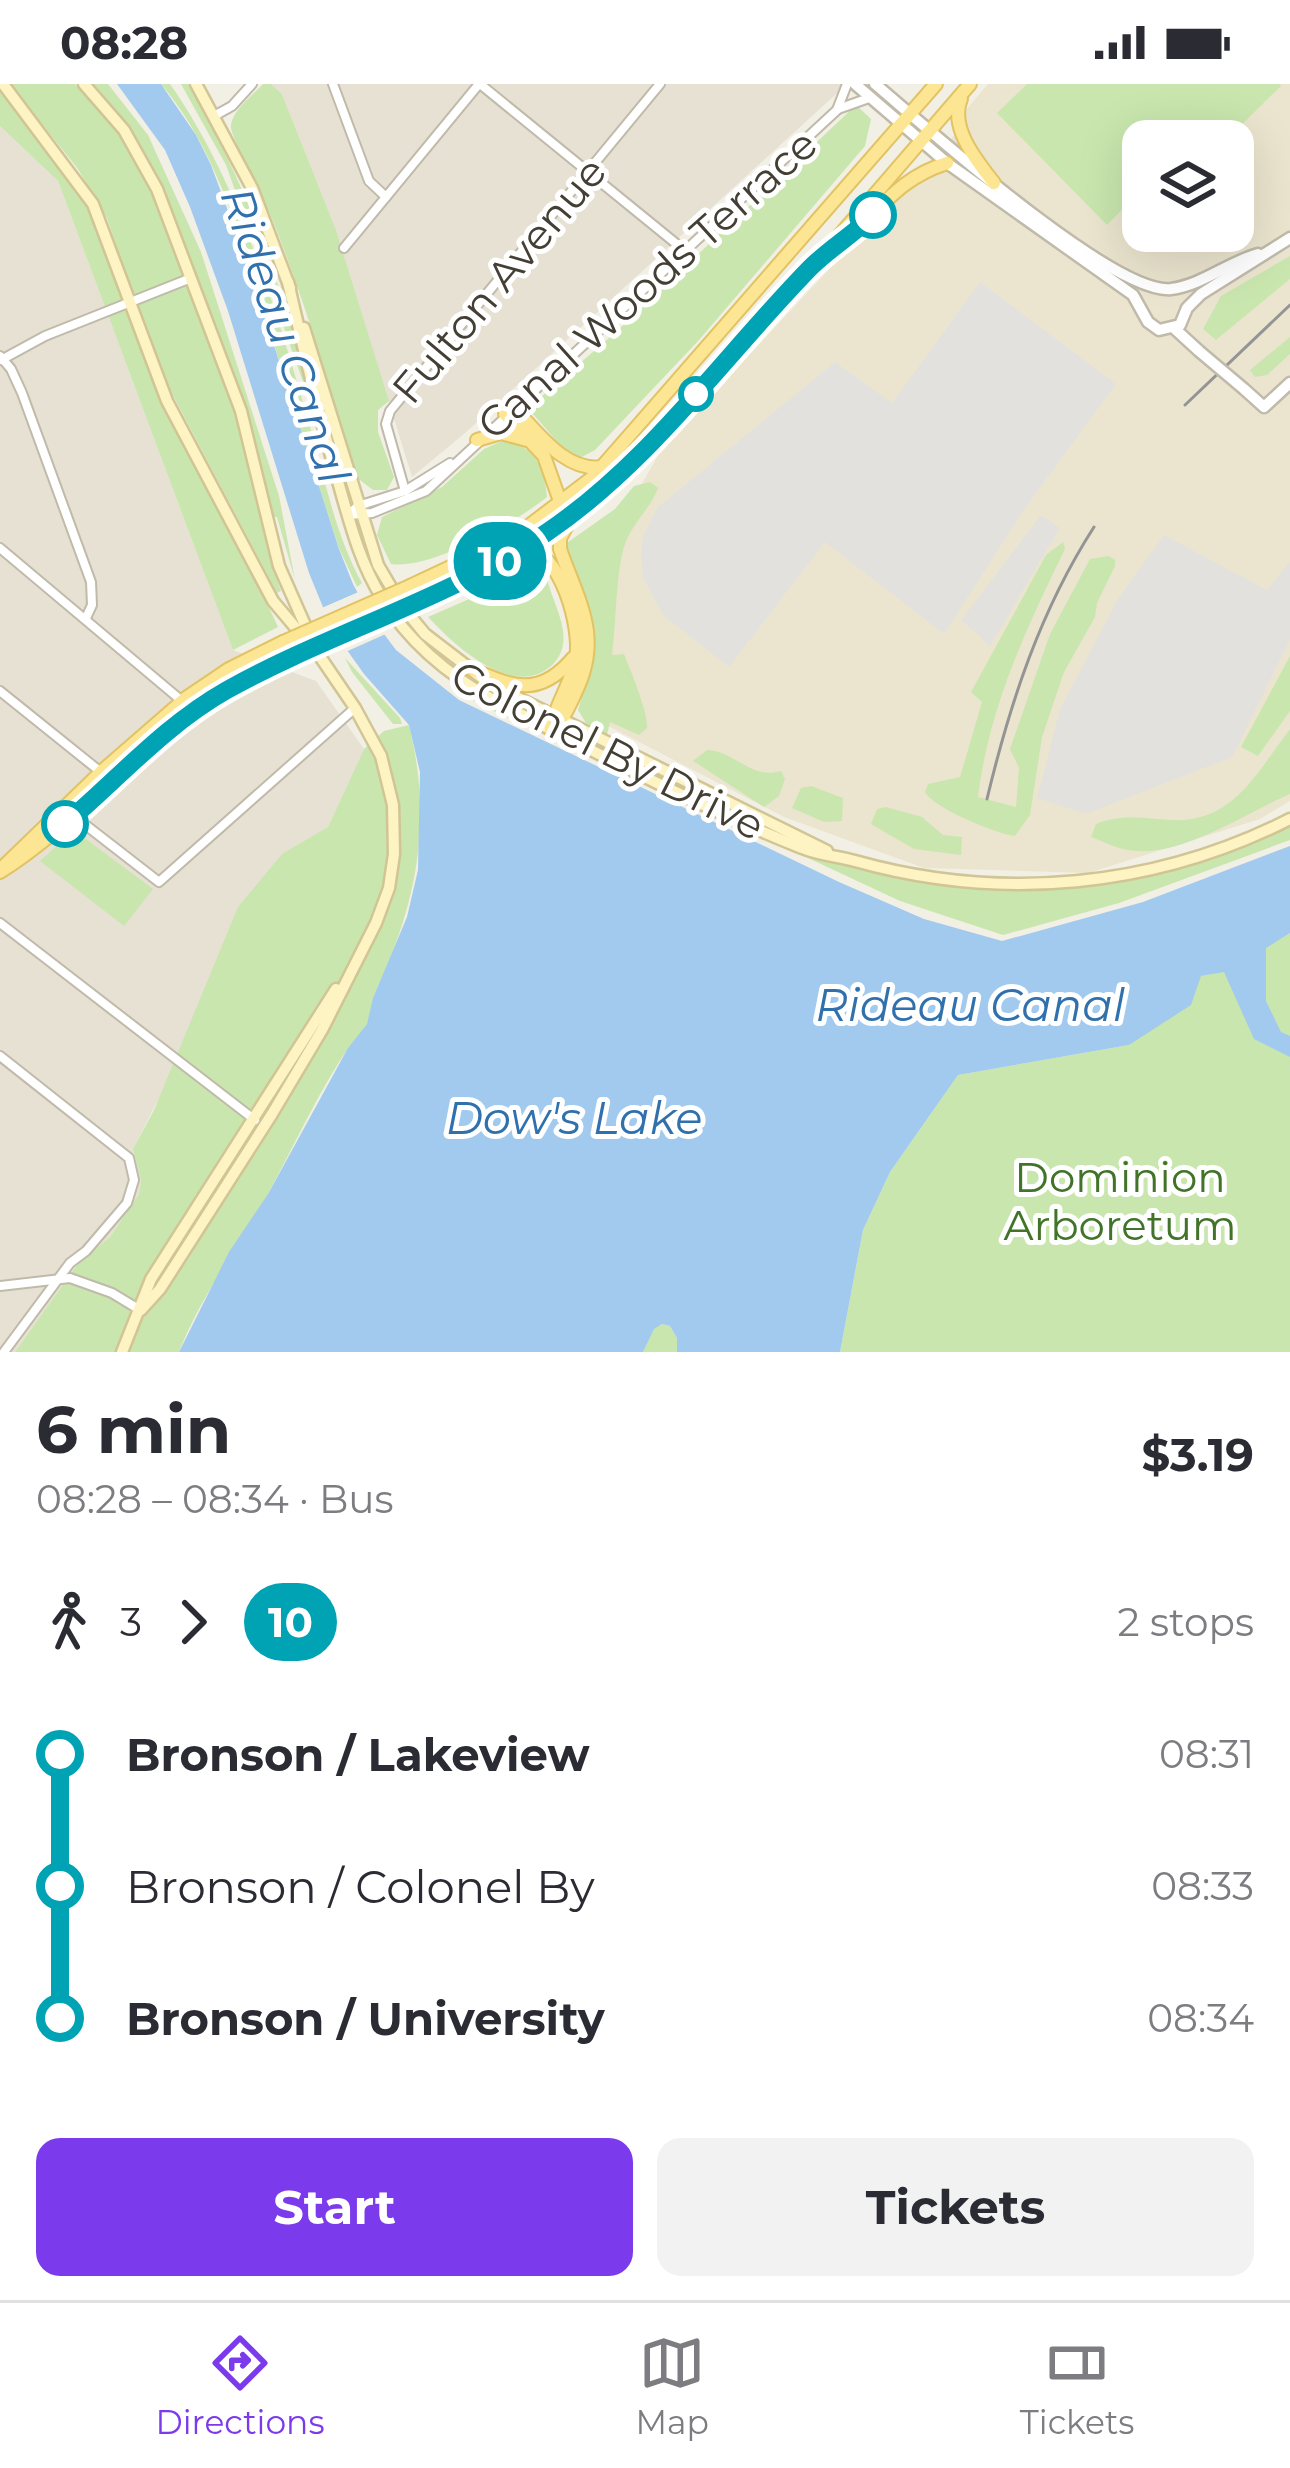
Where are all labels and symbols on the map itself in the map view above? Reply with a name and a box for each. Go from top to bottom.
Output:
street label: Canal Woods Terrace [466,118,828,450]
street label: Fulton Avenue [381,146,617,414]
water label: Rideau Canal [210,180,362,490]
unlabelled marker [851,193,895,237]
unlabelled marker [680,378,712,410]
line badge: 10 [446,522,554,600]
street label: Colonel By Drive [443,649,773,851]
unlabelled marker [43,802,87,846]
water label: Rideau Canal [815,977,1125,1032]
water label: Dow's Lake [446,1090,702,1145]
park label: Dominion Arboretum [1004,1151,1236,1251]

